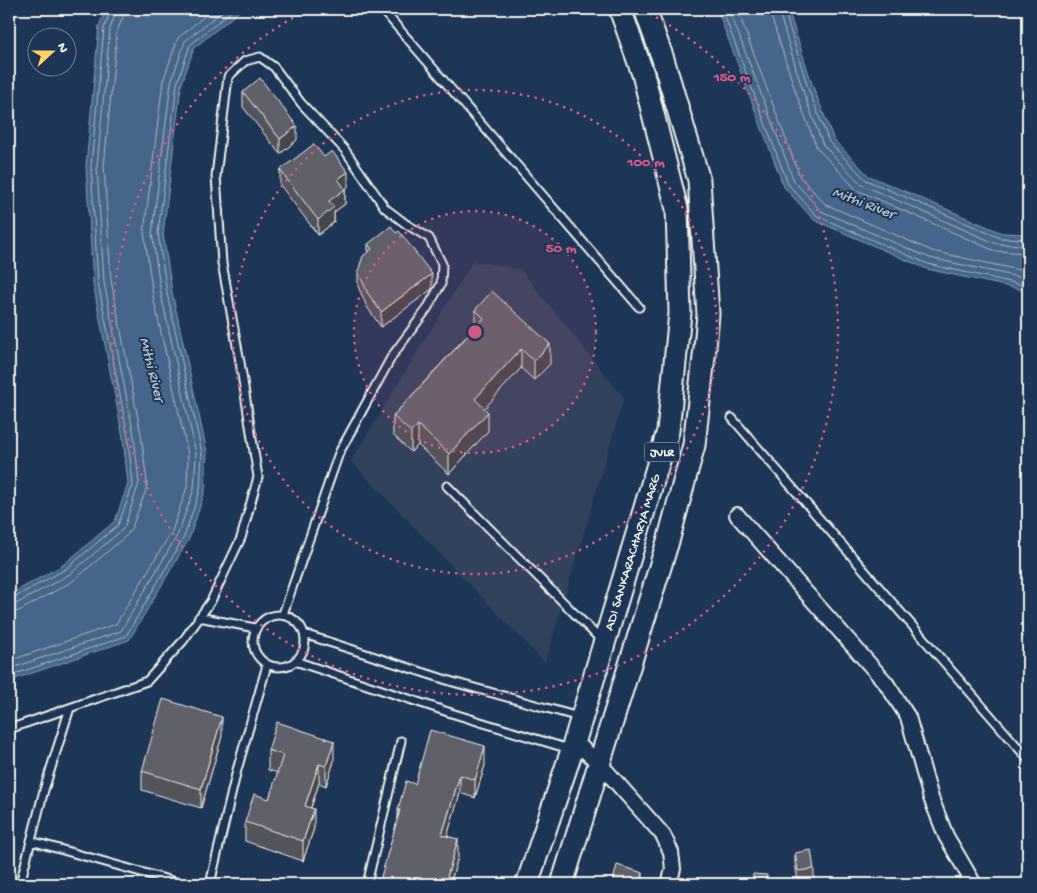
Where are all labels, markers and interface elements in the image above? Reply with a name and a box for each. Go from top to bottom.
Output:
north arrow [28,28,78,78]
text: N [52,41,71,56]
text: 150 m [713,69,751,87]
text: 100 m [626,154,665,172]
water label: Mithi River [830,184,900,225]
text: 50 m [546,240,577,258]
centre of rings [466,323,484,341]
water label: Mithi River [134,336,168,406]
road number: JVLR [644,442,680,462]
street label: ADI SANKARACHARYA MARG [601,471,666,633]

